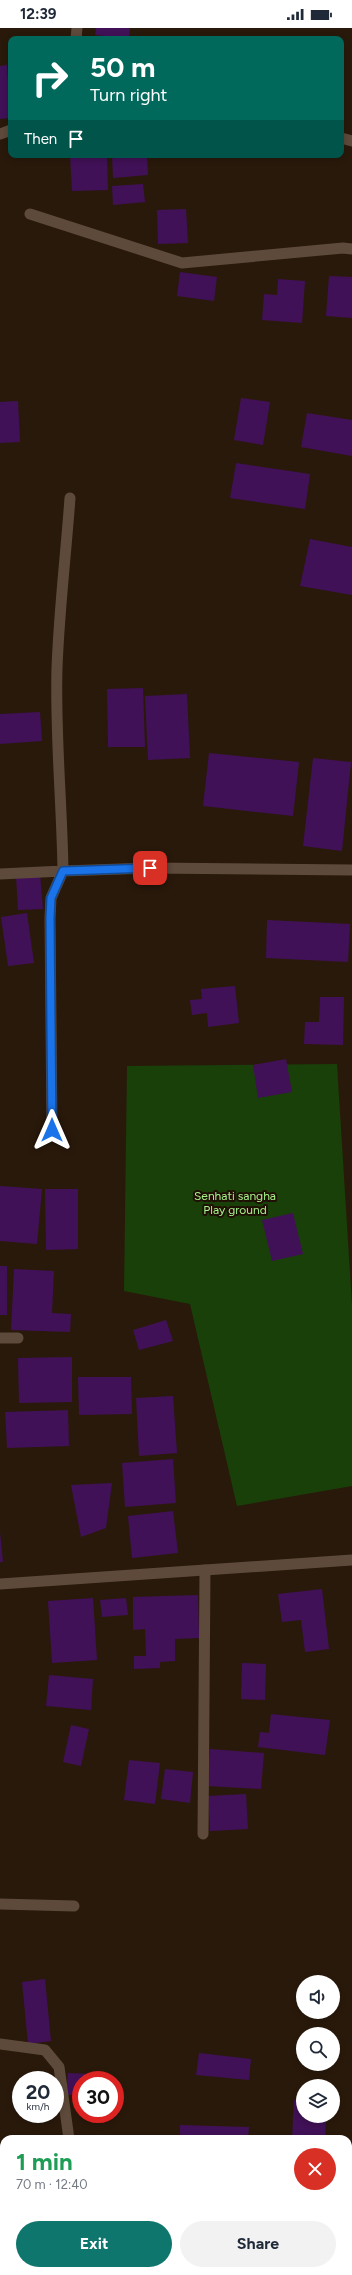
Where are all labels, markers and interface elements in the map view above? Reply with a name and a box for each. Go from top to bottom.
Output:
text: 12:39 [20,5,57,23]
text: 50 m [90,50,156,84]
icon: right [24,52,76,104]
text: Turn right [90,84,167,106]
icon: arrive [65,128,87,150]
text: Then [24,130,57,148]
pin [133,851,167,885]
icon: arrive [139,857,161,879]
position arrow [31,1109,73,1151]
park label: Senhati sangha Play ground [194,1189,276,1217]
map controls [296,1975,340,2123]
button: sound [296,1975,340,2019]
button: search [296,2027,340,2071]
speed limit sign: 30 [72,2071,124,2123]
button: layers [296,2079,340,2123]
text: 20 [26,2080,50,2104]
text: km/h [27,2100,49,2113]
text: 1 min [16,2147,73,2176]
button: close [294,2148,336,2190]
text: 70 m · 12:40 [16,2177,88,2192]
button: Exit [16,2221,172,2267]
button: Share [180,2221,336,2267]

